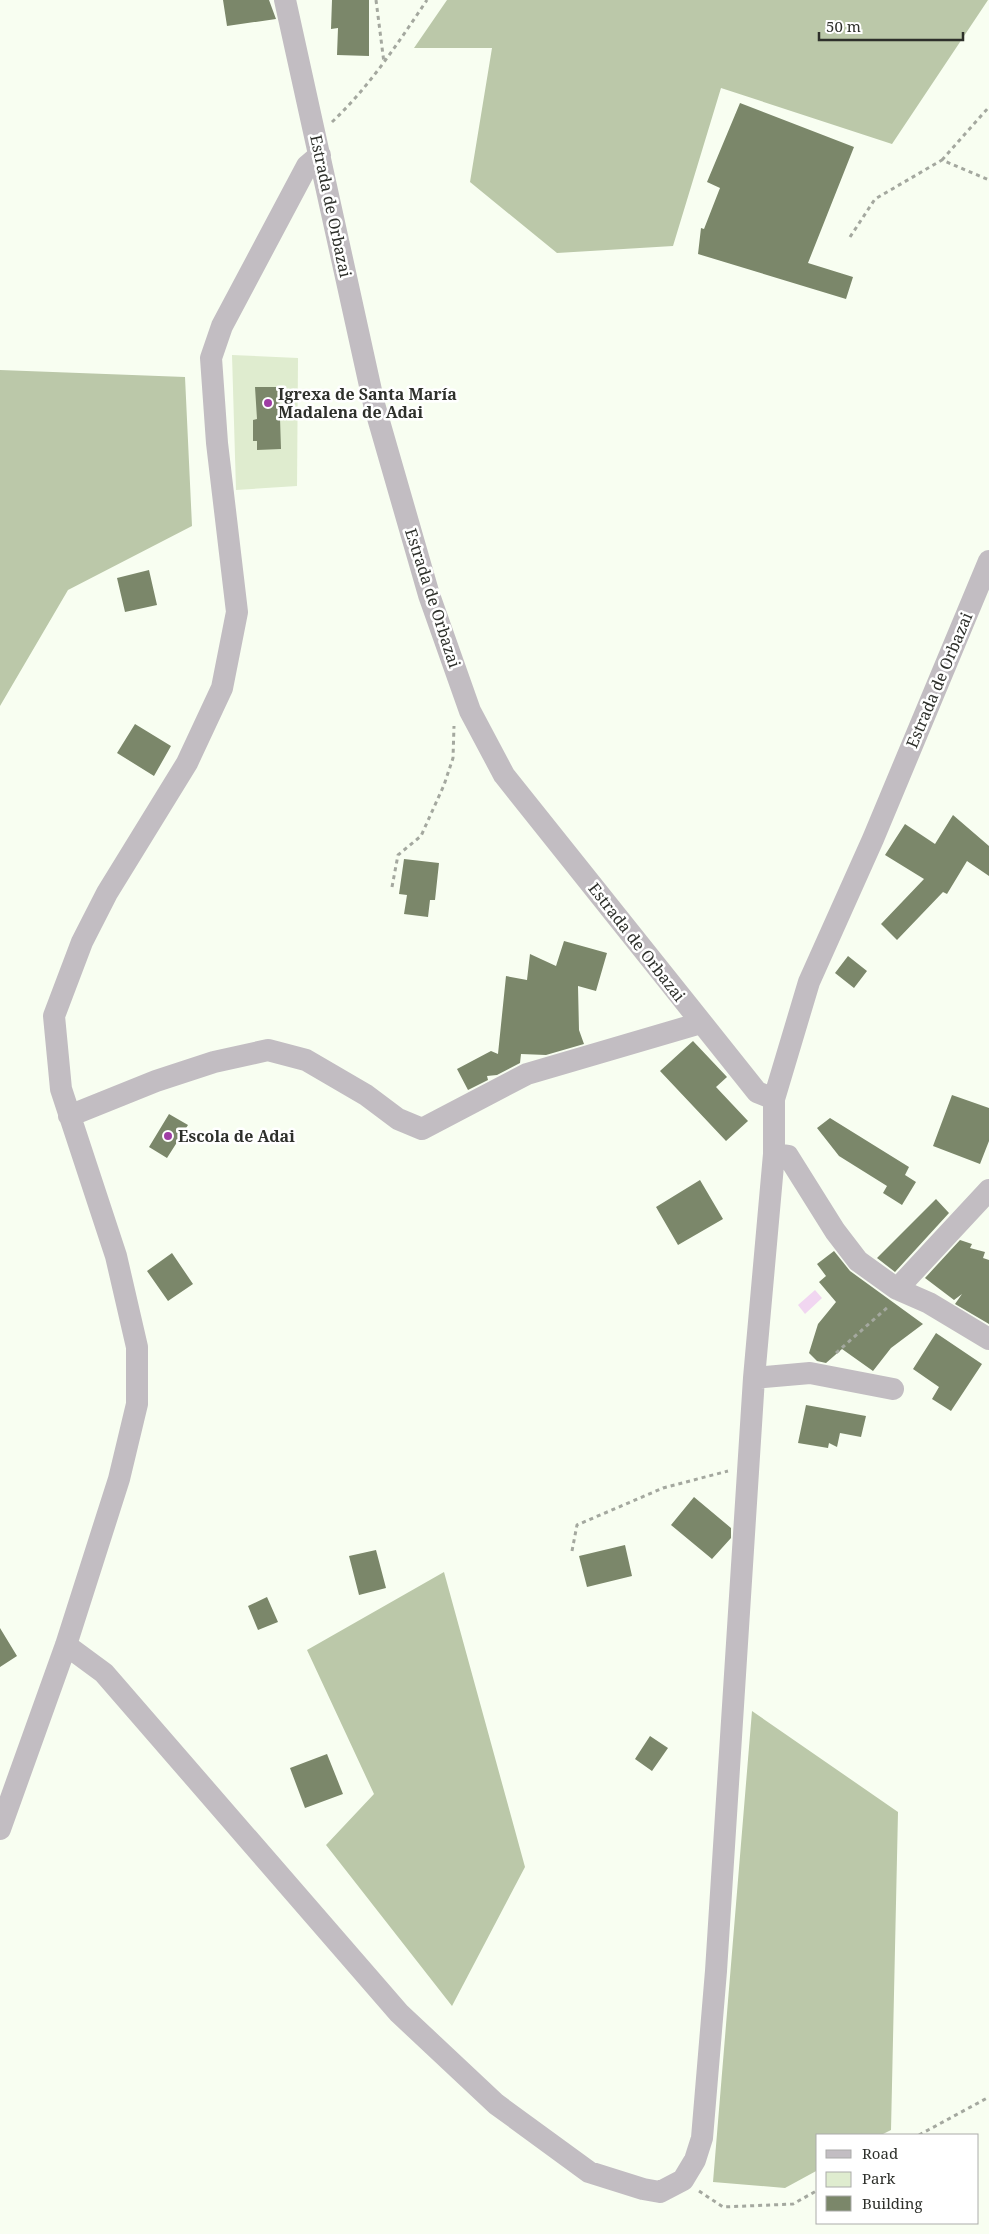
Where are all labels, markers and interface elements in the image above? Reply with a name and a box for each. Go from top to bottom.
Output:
scale bar [819,10,963,42]
text: 50 m [826,16,861,36]
street label: Estrada de Orbazai [305,133,357,279]
place label: Igrexa de Santa María Madalena de Adai [278,383,457,423]
marker: Igrexa de Santa María Madalena de Adai [262,397,274,409]
street label: Estrada de Orbazai [400,526,466,670]
street label: Estrada de Orbazai [901,609,977,751]
street label: Estrada de Orbazai [584,878,690,1006]
place label: Escola de Adai [178,1125,295,1147]
marker: Escola de Adai [162,1130,174,1142]
legend [816,2134,979,2224]
text: Road [862,2143,898,2163]
text: Park [862,2168,896,2188]
text: Building [862,2193,923,2213]

